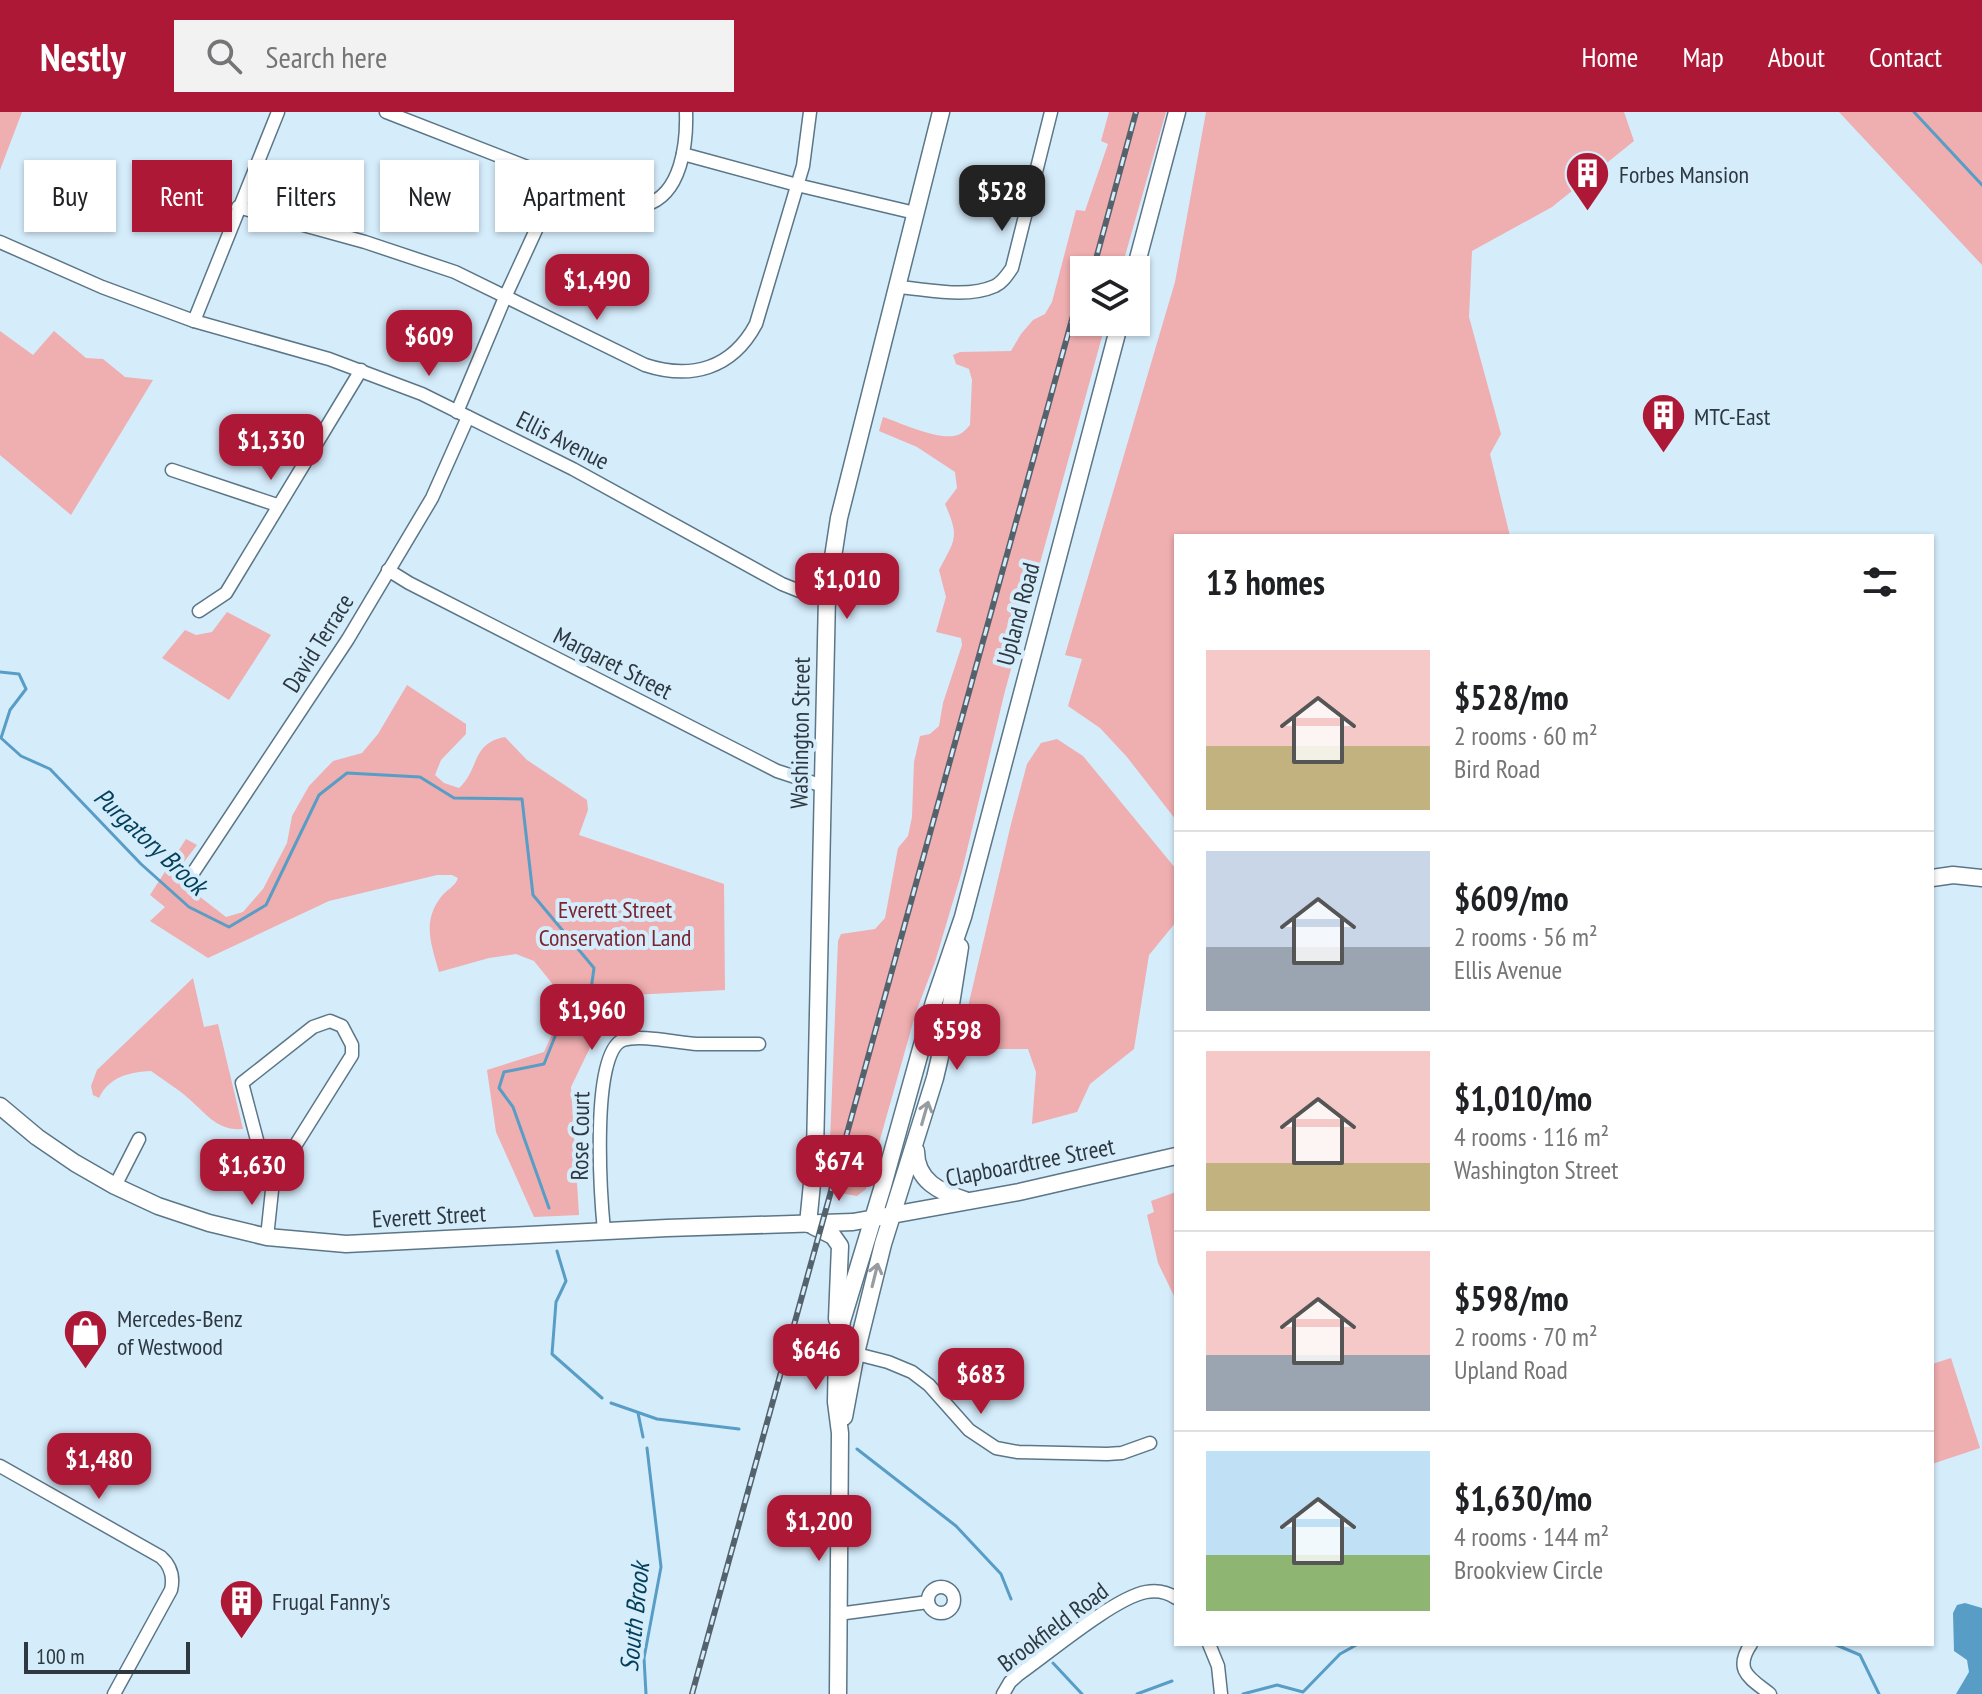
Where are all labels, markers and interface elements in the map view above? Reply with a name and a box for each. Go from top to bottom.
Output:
search box [174,20,734,92]
text: Nestly [40,32,126,81]
icon: search [202,34,246,78]
text: Search here [266,37,387,76]
text: Home [1582,38,1638,75]
text: Map [1682,38,1724,75]
text: About [1768,38,1825,75]
text: Contact [1869,38,1942,75]
building icon: Forbes Mansion [1564,150,1612,213]
place label: Forbes Mansion [1619,159,1749,190]
chip: Buy [24,160,116,232]
chip: Rent [132,160,232,232]
chip: Filters [248,160,364,232]
chip: New [380,160,479,232]
chip: Apartment [495,160,654,232]
pin: $528 [955,165,1049,233]
text: $528 [977,174,1027,207]
pin: $1,490 [532,254,662,322]
map controls [1070,256,1150,336]
button: layers [1070,256,1150,336]
text: $1,490 [563,263,631,296]
pin: $609 [382,310,476,378]
text: $609 [404,319,454,352]
building icon: MTC-East [1639,392,1687,455]
place label: MTC-East [1694,401,1771,432]
street label: Ellis Avenue [511,404,615,476]
pin: $1,330 [206,414,336,482]
text: $1,330 [237,423,305,456]
pin: $1,010 [782,553,912,621]
street label: Upland Road [989,559,1047,669]
text: 13 homes [1206,560,1325,604]
icon: filters [1858,560,1902,604]
text: $1,010 [813,562,881,595]
street label: David Terrace [276,588,360,698]
street label: Margaret Street [548,620,678,706]
street label: Washington Street [783,656,817,809]
text: $528/mo [1454,675,1569,719]
icon: home [1270,682,1366,778]
text: 2 rooms · 60 m² [1454,719,1598,752]
text: Bird Road [1454,752,1540,785]
water label: Purgatory Brook [88,780,217,904]
text: $609/mo [1454,876,1569,920]
icon: home [1270,883,1366,979]
park label: Everett Street Conservation Land [539,894,691,953]
text: 2 rooms · 56 m² [1454,920,1598,953]
text: Ellis Avenue [1454,953,1562,986]
pin: $1,960 [527,984,657,1052]
text: $1,960 [558,993,626,1026]
pin: $598 [910,1004,1004,1072]
text: $598 [932,1013,982,1046]
text: $1,010/mo [1454,1076,1592,1120]
icon: home [1270,1083,1366,1179]
street label: Rose Court [564,1091,596,1181]
one-way arrow [918,1101,933,1127]
text: 4 rooms · 116 m² [1454,1120,1609,1153]
street label: Clapboardtree Street [943,1130,1118,1194]
pin: $674 [792,1135,886,1203]
pin: $1,630 [187,1139,317,1207]
text: $674 [814,1144,864,1177]
text: $1,630 [218,1148,286,1181]
text: Washington Street [1454,1153,1618,1186]
street label: Everett Street [371,1198,487,1234]
one-way arrow [869,1263,884,1289]
text: $598/mo [1454,1276,1569,1320]
icon: home [1270,1283,1366,1379]
place label: Mercedes-Benz of Westwood [117,1303,243,1362]
shop icon: Mercedes-Benz of Westwood [62,1308,110,1371]
text: 2 rooms · 70 m² [1454,1320,1598,1353]
pin: $646 [769,1324,863,1392]
text: $646 [791,1333,841,1366]
pin: $683 [934,1348,1028,1416]
text: Upland Road [1454,1353,1568,1386]
text: $683 [956,1357,1006,1390]
pin: $1,480 [34,1433,164,1501]
text: $1,480 [65,1442,133,1475]
text: $1,630/mo [1454,1476,1592,1520]
icon: home [1270,1483,1366,1579]
pin: $1,200 [754,1495,884,1563]
text: $1,200 [785,1504,853,1537]
text: 4 rooms · 144 m² [1454,1520,1609,1553]
text: Brookview Circle [1454,1553,1603,1586]
water label: South Brook [612,1558,656,1673]
street label: Brookfield Road [992,1575,1114,1679]
building icon: Frugal Fanny's [217,1577,265,1640]
place label: Frugal Fanny's [272,1586,390,1617]
scale bar [24,1638,190,1674]
text: 100 m [36,1642,85,1670]

